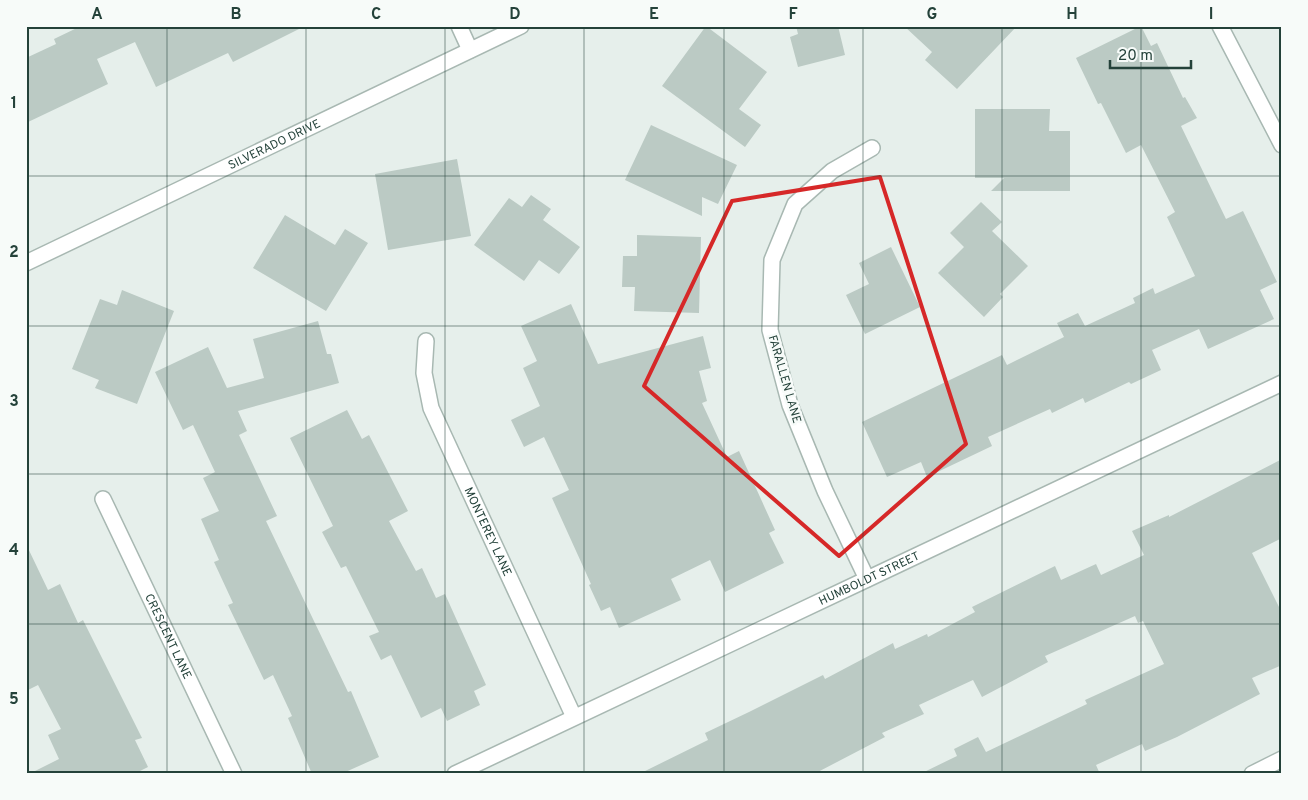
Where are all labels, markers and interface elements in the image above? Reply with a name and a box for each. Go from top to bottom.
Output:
text: A [91,5,103,25]
text: B [230,5,242,25]
text: C [371,5,381,25]
text: D [509,5,521,25]
text: E [649,5,659,25]
text: F [788,5,798,25]
text: G [927,5,937,25]
text: H [1066,5,1078,25]
text: I [1209,5,1213,25]
scale bar [1110,38,1192,70]
text: 20 m [1118,47,1153,66]
text: 1 [11,94,17,114]
street label: SILVERADO DRIVE [226,116,323,174]
text: 2 [9,243,19,263]
street label: FARALLEN LANE [764,333,804,425]
text: 3 [9,392,19,412]
street label: MONTEREY LANE [460,485,515,579]
text: 4 [9,541,19,561]
street label: HUMBOLDT STREET [816,549,923,610]
street label: CRESCENT LANE [140,591,195,682]
text: 5 [9,690,19,710]

